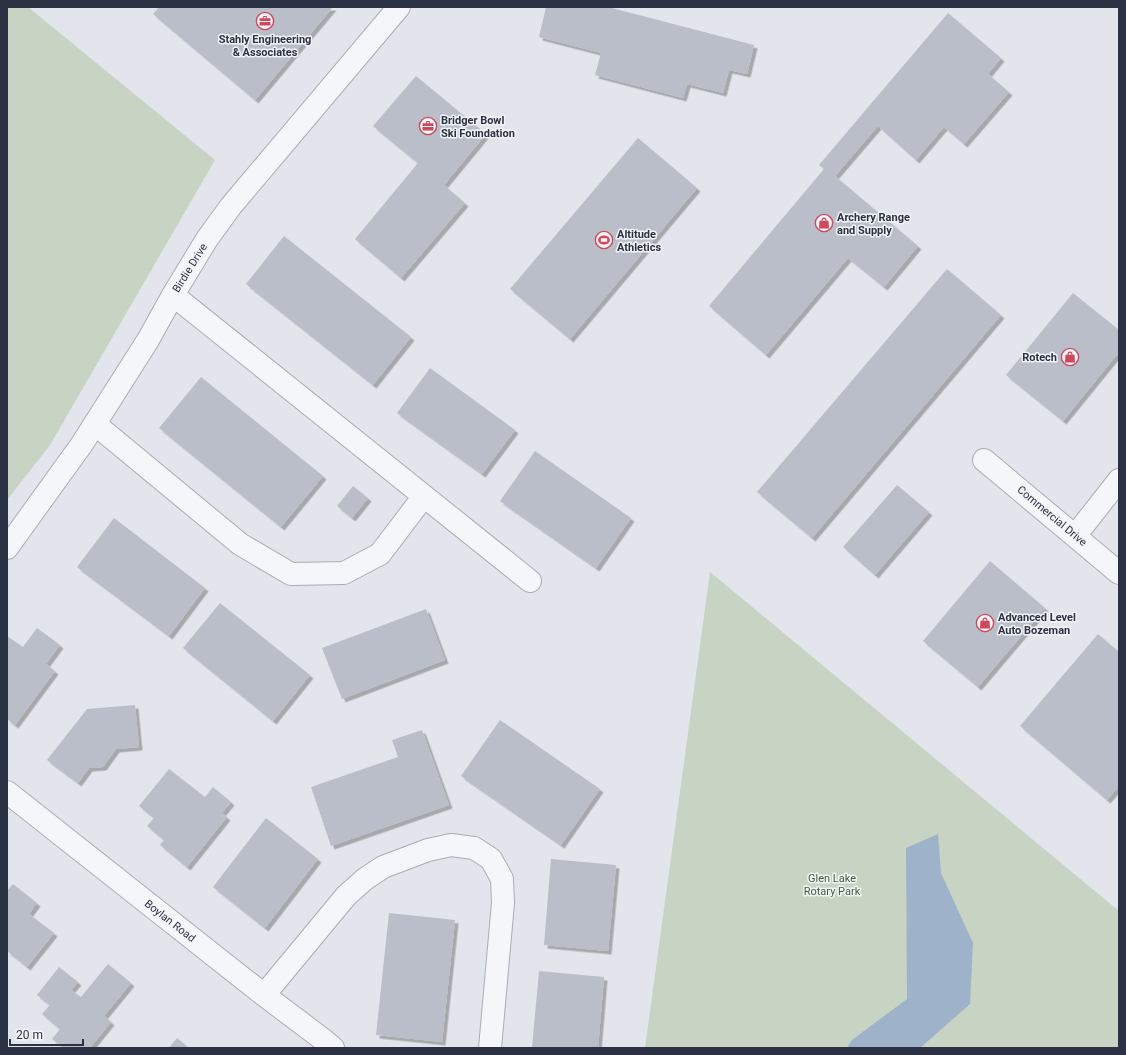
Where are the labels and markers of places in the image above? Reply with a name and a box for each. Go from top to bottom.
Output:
office icon: Stahly Engineering & Associates [255,11,275,31]
place label: Stahly Engineering & Associates [219,33,311,59]
place label: Bridger Bowl Ski Foundation [441,114,515,140]
office icon: Bridger Bowl Ski Foundation [418,116,438,136]
place label: Archery Range and Supply [837,211,910,237]
shop icon: Archery Range and Supply [814,213,834,233]
place label: Altitude Athletics [617,228,661,254]
sports icon: Altitude Athletics [594,230,614,250]
shop icon: Rotech [1060,347,1080,367]
place label: Rotech [1022,351,1057,364]
place label: Advanced Level Auto Bozeman [998,611,1076,637]
shop icon: Advanced Level Auto Bozeman [975,613,995,633]

